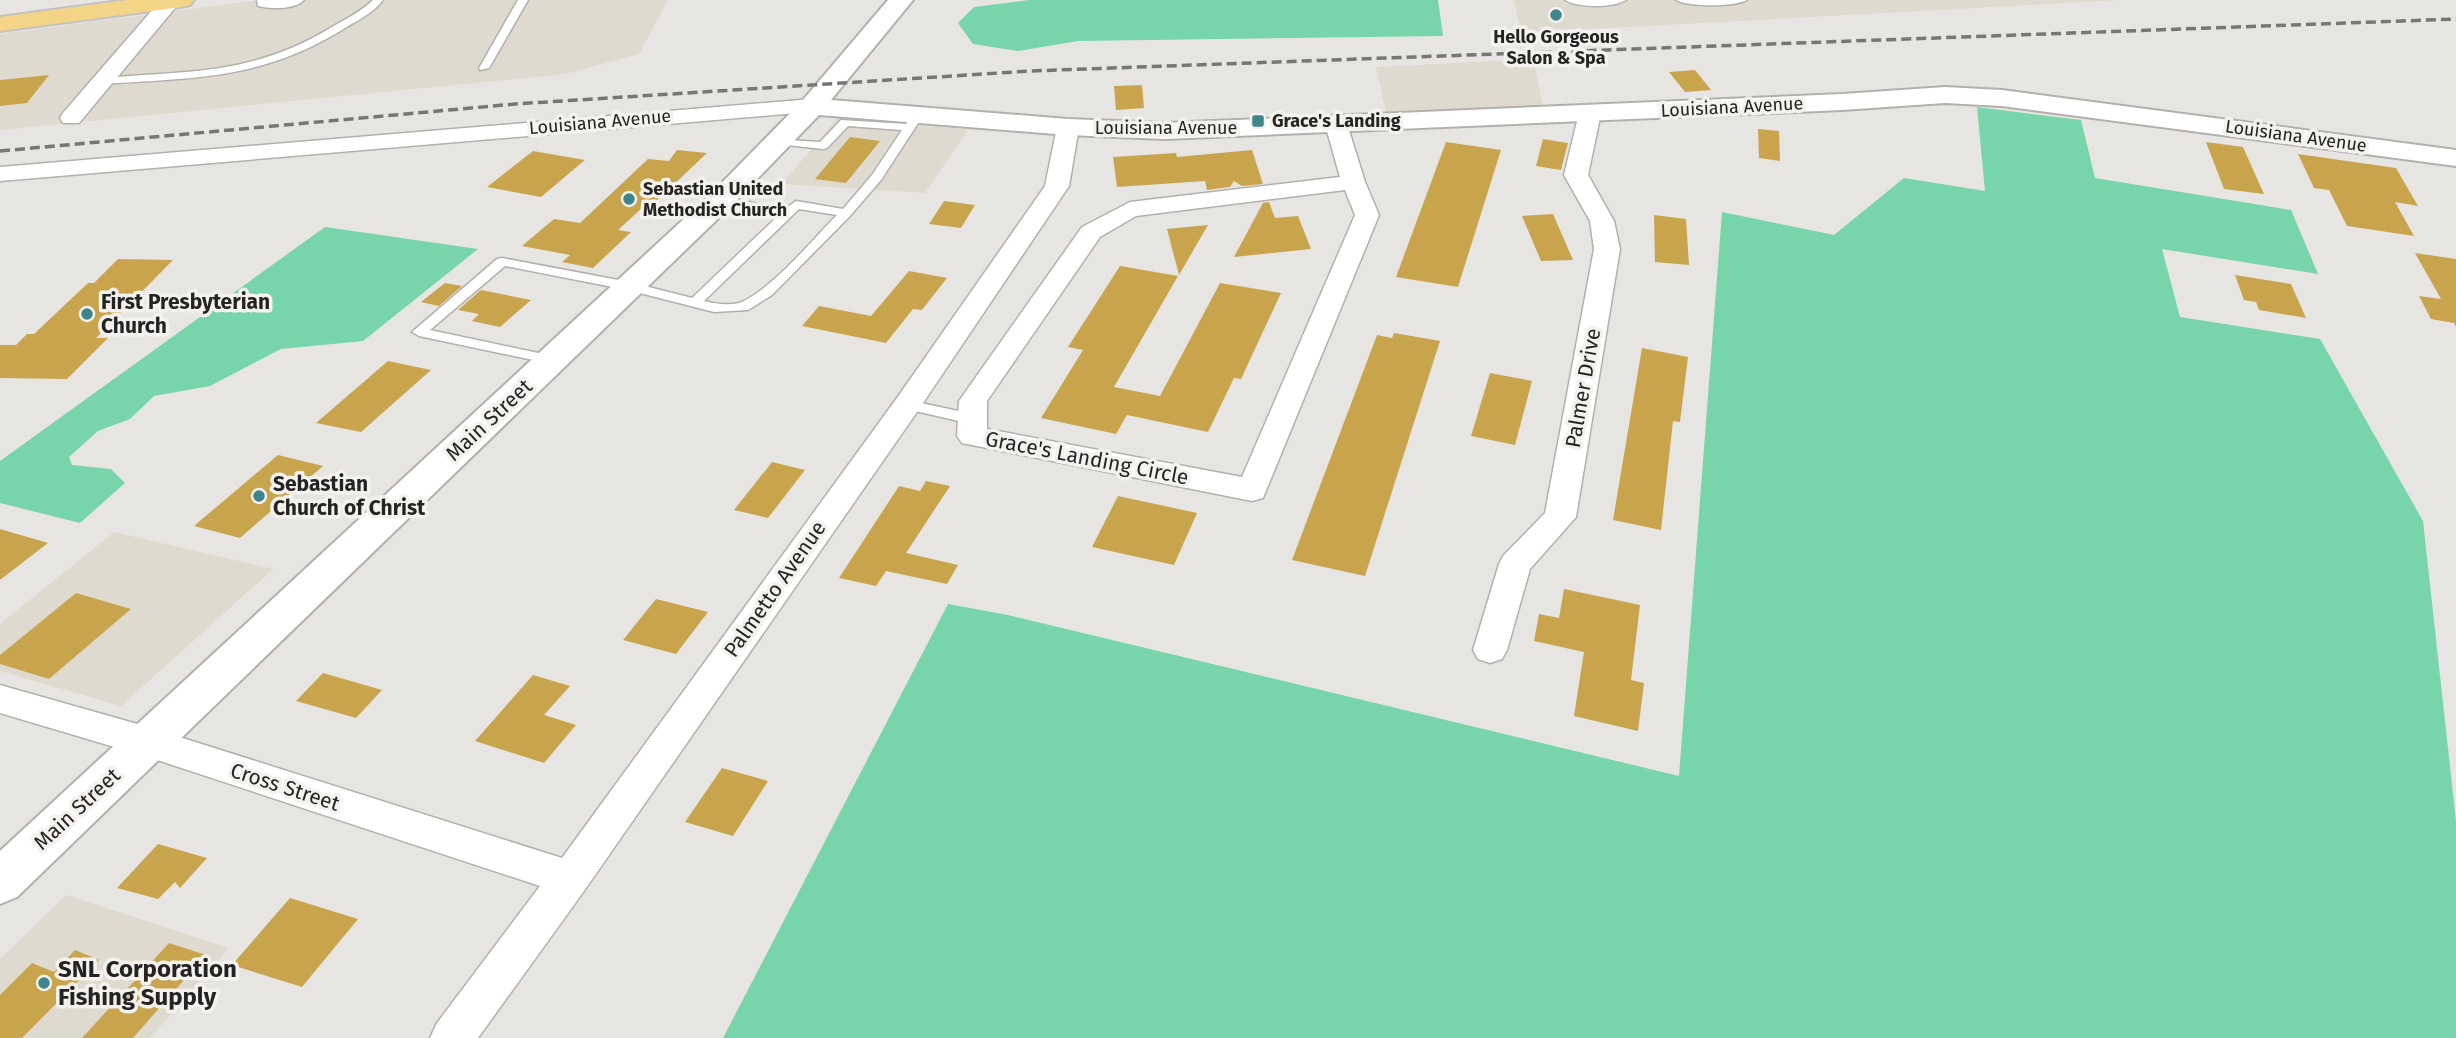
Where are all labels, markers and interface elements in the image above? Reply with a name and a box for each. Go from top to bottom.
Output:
marker: Hello Gorgeous Salon & Spa [1548,7,1564,23]
place label: Hello Gorgeous Salon & Spa [1493,26,1619,69]
street label: Louisiana Avenue [1660,92,1804,122]
street label: Louisiana Avenue [528,105,672,139]
place label: Grace's Landing [1272,110,1401,132]
marker: Grace's Landing [1250,113,1266,129]
street label: Louisiana Avenue [2224,115,2368,157]
street label: Louisiana Avenue [1095,117,1237,139]
place label: Sebastian United Methodist Church [643,178,787,221]
marker: Sebastian United Methodist Church [621,191,637,207]
place label: First Presbyterian Church [101,289,270,339]
marker: First Presbyterian Church [79,306,95,322]
street label: Palmer Drive [1560,326,1606,450]
street label: Main Street [440,373,538,467]
street label: Grace's Landing Circle [983,426,1191,490]
place label: Sebastian Church of Christ [273,471,426,521]
marker: Sebastian Church of Christ [251,488,267,504]
street label: Palmetto Avenue [718,516,832,662]
street label: Cross Street [227,757,343,817]
street label: Main Street [28,762,126,856]
place label: SNL Corporation Fishing Supply [58,955,237,1011]
marker: SNL Corporation Fishing Supply [36,975,52,991]

